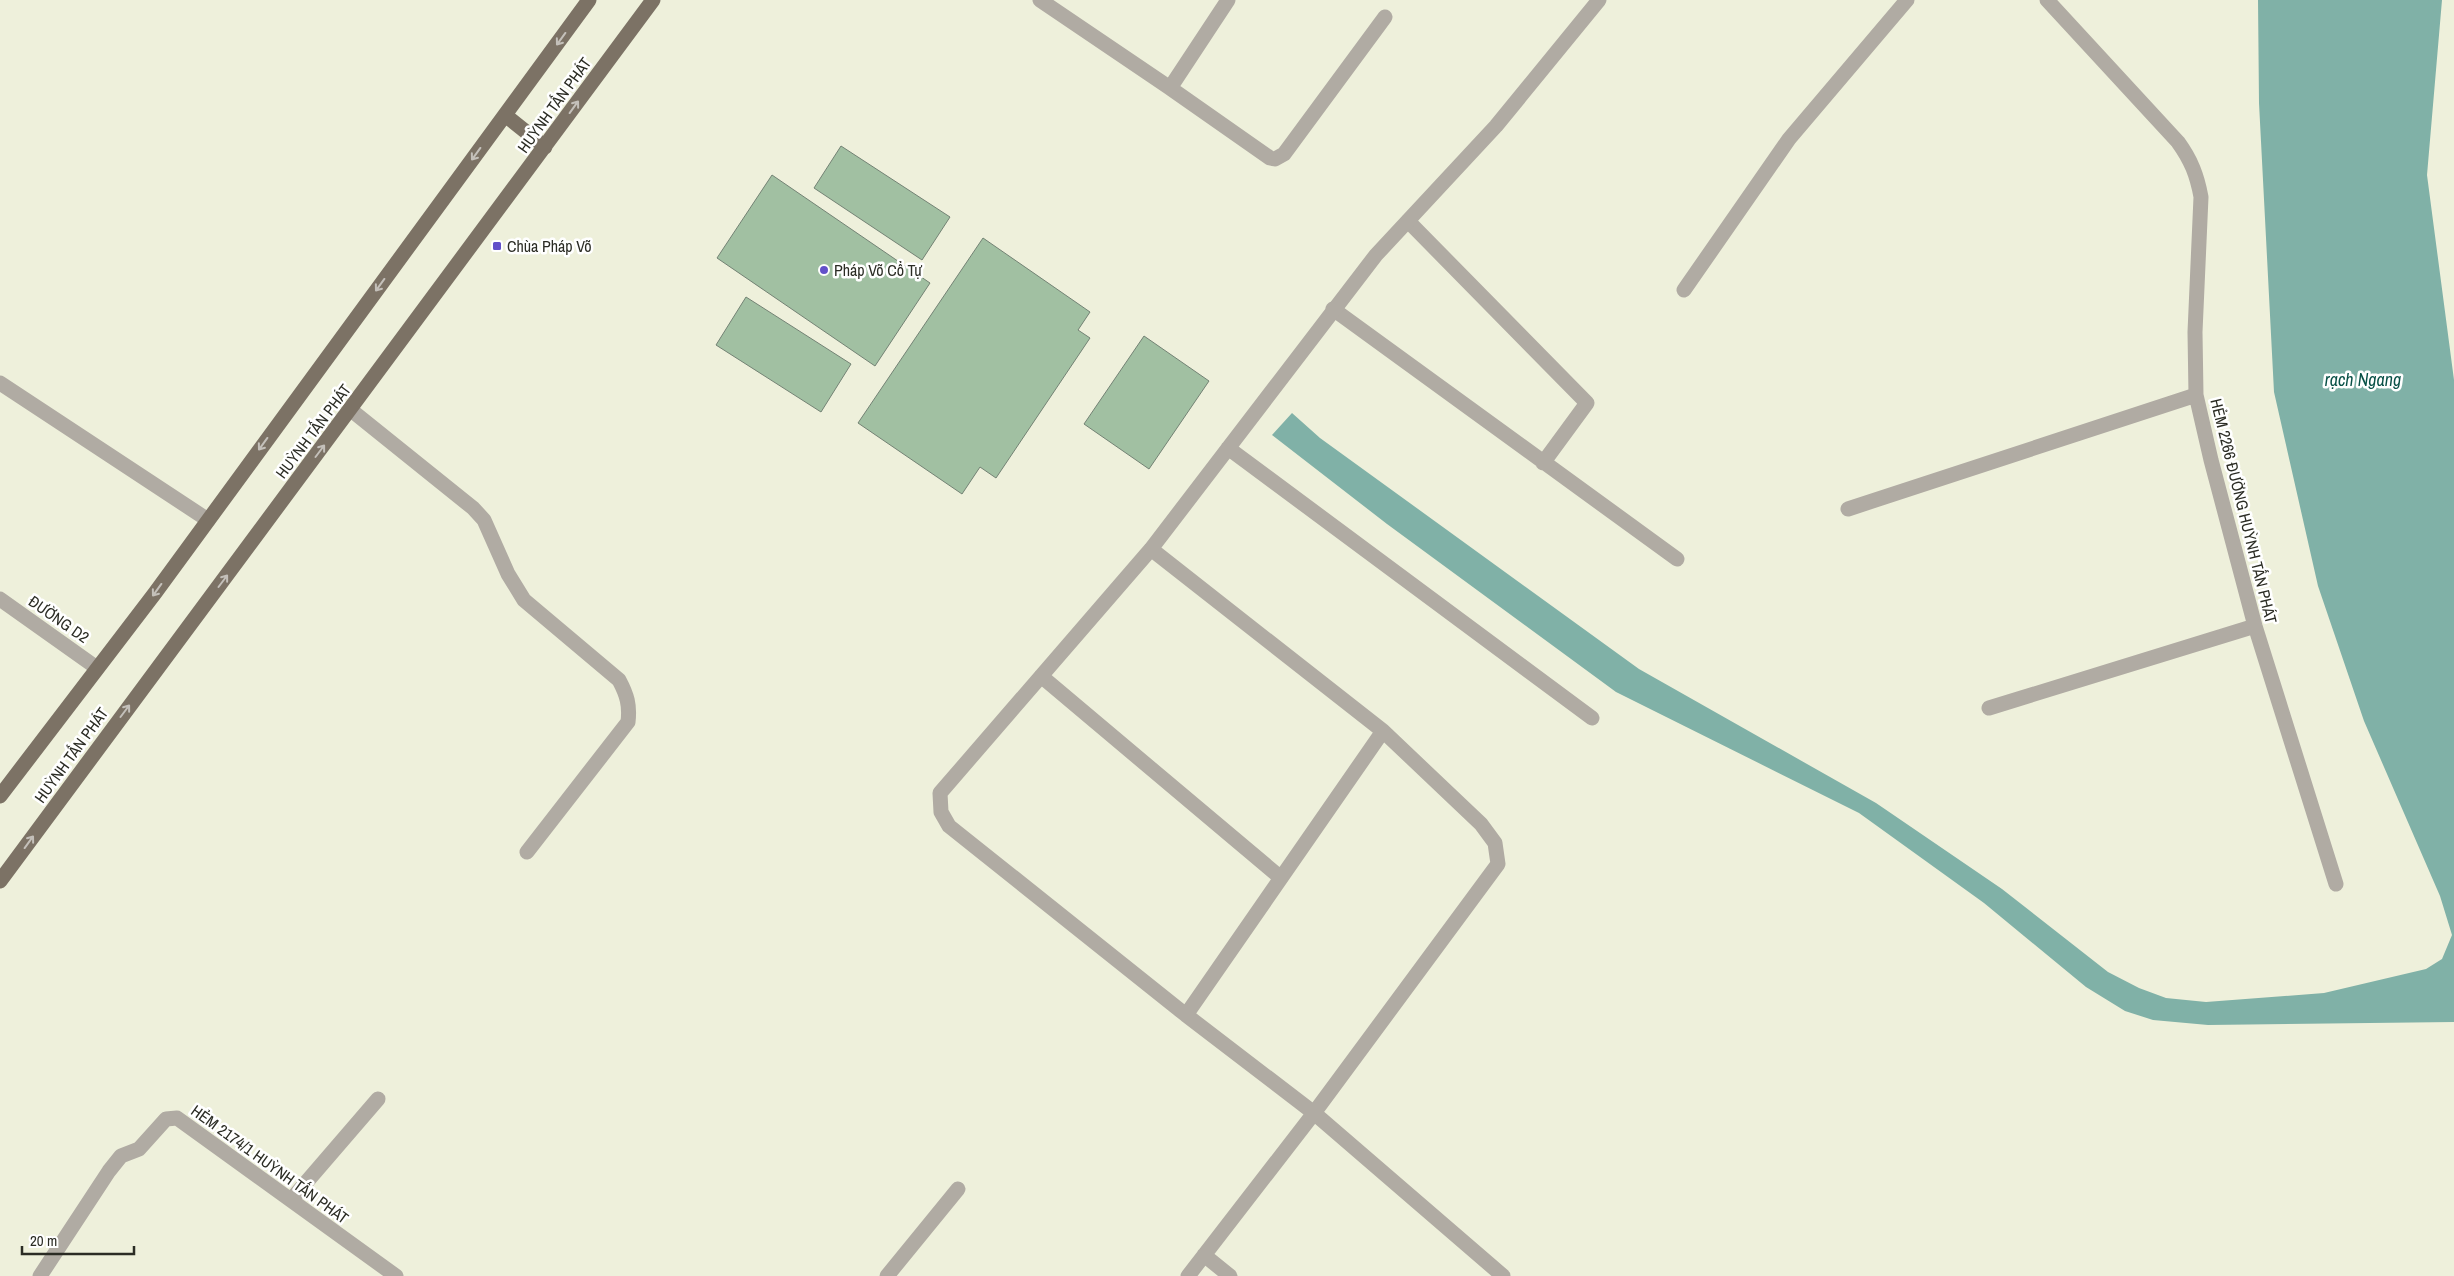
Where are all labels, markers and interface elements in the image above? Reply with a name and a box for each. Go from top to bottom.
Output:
one-way arrow [555,32,566,45]
street label: HUỲNH TẤN PHÁT [512,53,596,157]
one-way arrow [569,101,579,115]
one-way arrow [471,147,481,161]
place label: Chùa Pháp Võ [507,235,592,257]
marker: Chùa Pháp Võ [491,240,503,252]
place label: Pháp Võ Cổ Tự [834,259,922,281]
marker: Pháp Võ Cổ Tự [818,264,830,276]
one-way arrow [375,278,385,292]
water label: rạch Ngang [2325,367,2401,392]
street label: HUỲNH TẤN PHÁT [270,379,356,483]
street label: HẺM 2266 ĐƯỜNG HUỲNH TẤN PHÁT [2205,396,2283,626]
one-way arrow [258,437,269,450]
one-way arrow [315,444,325,458]
one-way arrow [218,574,228,588]
one-way arrow [152,583,162,597]
street label: ĐƯỜNG D2 [24,590,94,648]
street label: HUỲNH TẤN PHÁT [29,703,113,807]
one-way arrow [120,705,131,718]
one-way arrow [24,835,34,849]
street label: HẺM 2174/1 HUỲNH TẤN PHÁT [187,1099,353,1229]
scale bar [22,1224,135,1256]
text: 20 m [30,1230,57,1251]

